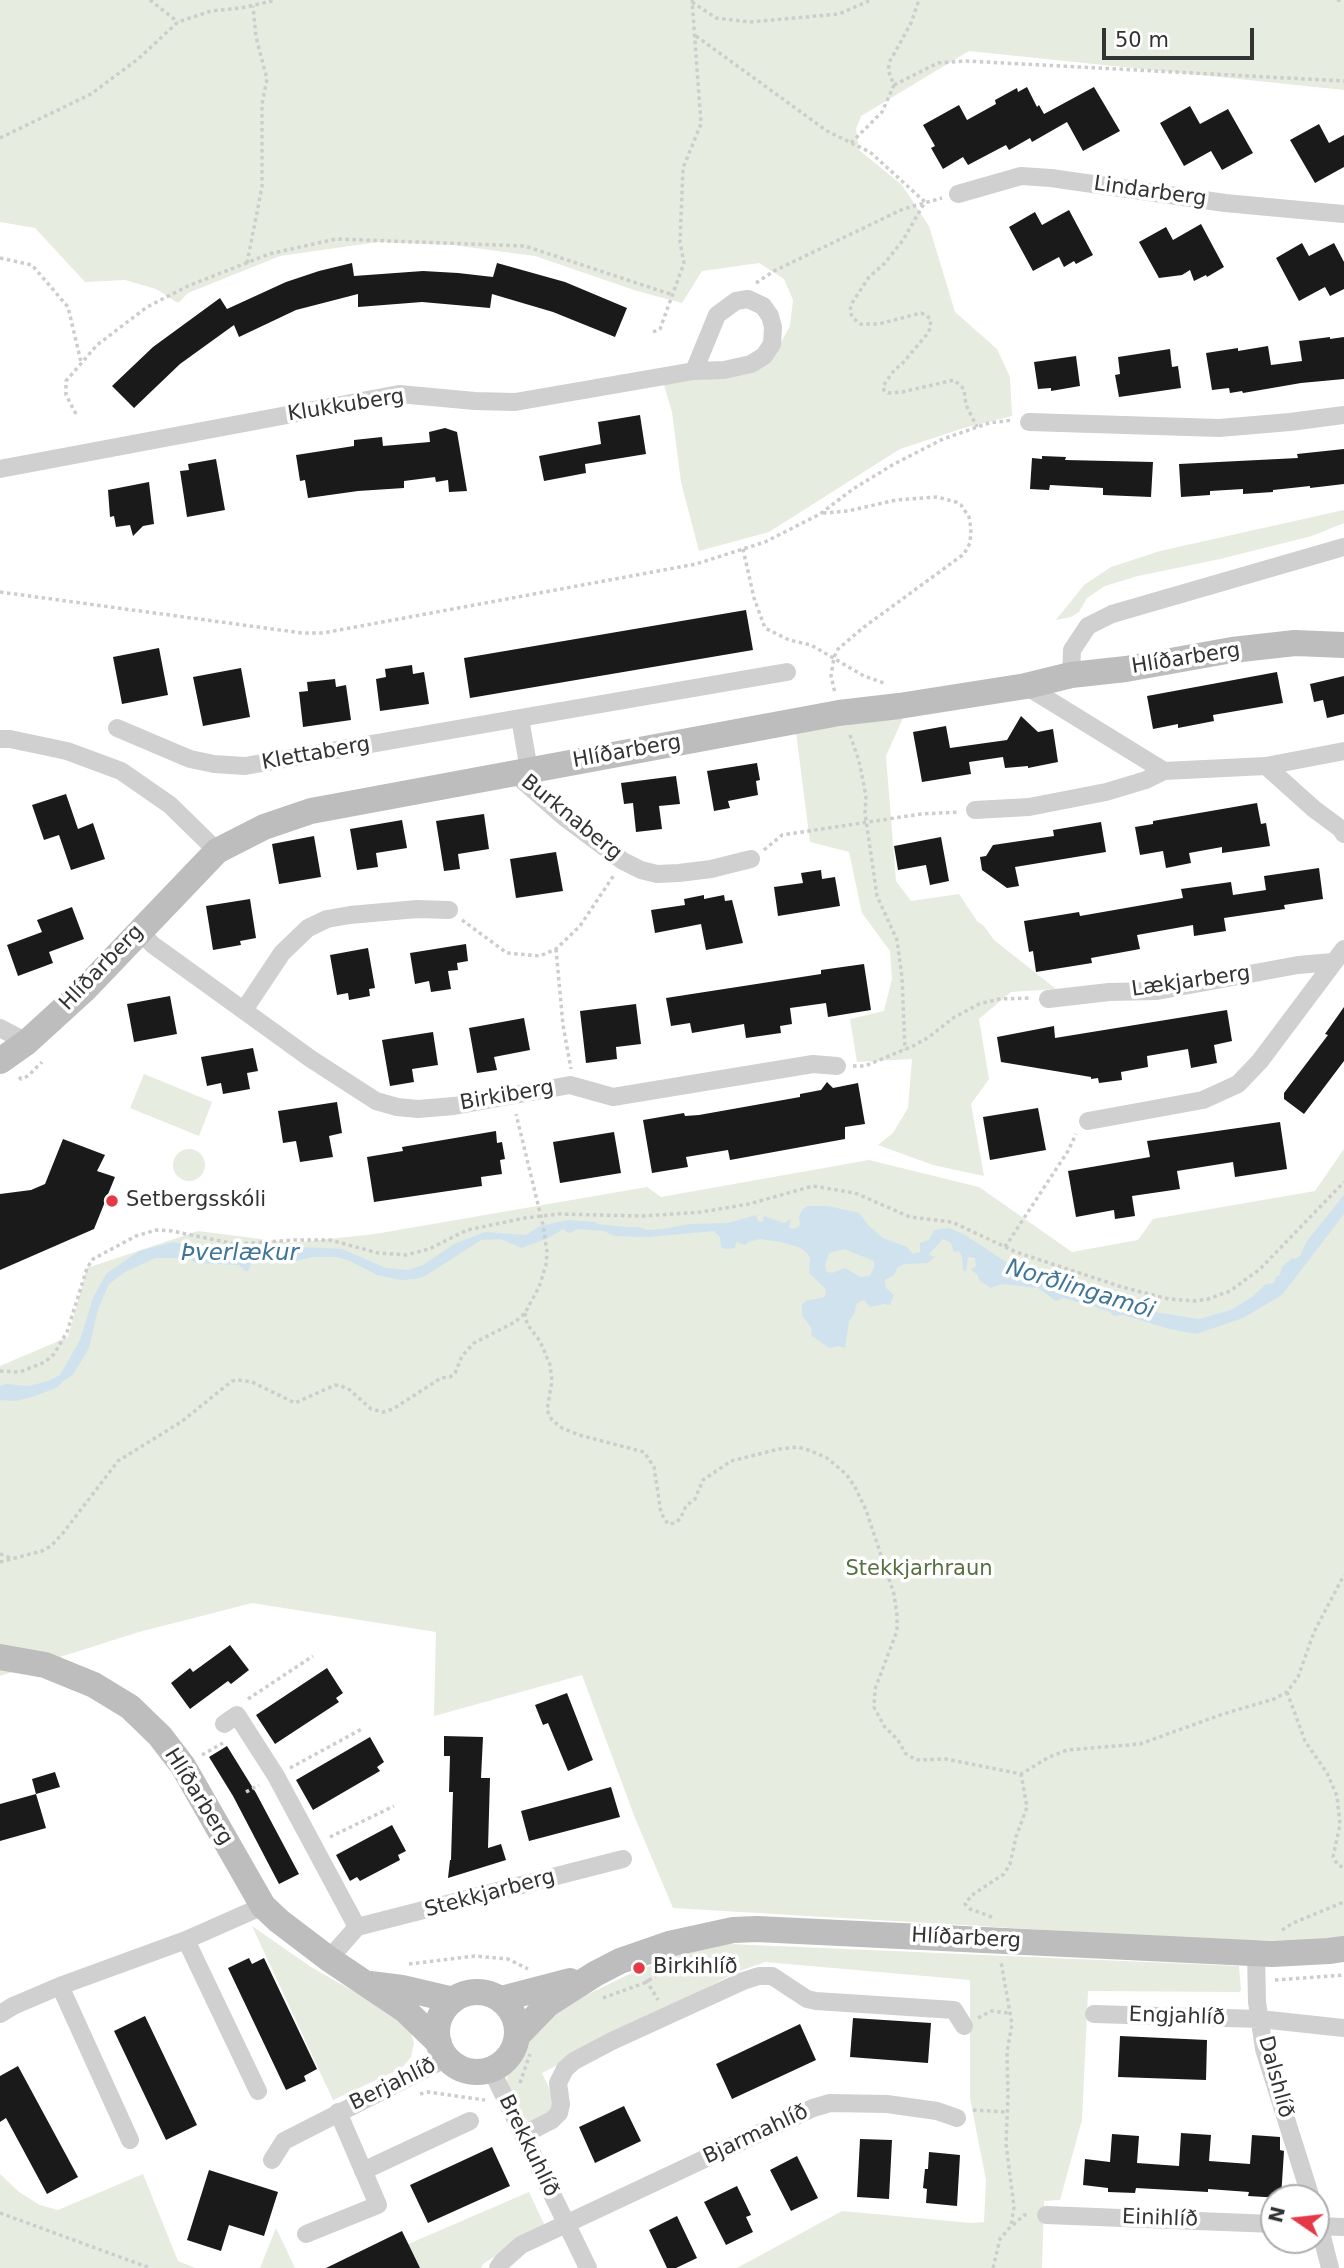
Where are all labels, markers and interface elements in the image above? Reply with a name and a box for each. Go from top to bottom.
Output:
scale bar [1106,14,1258,58]
text: 50 m [1115,28,1169,52]
street label: Lindarberg [1092,172,1208,212]
street label: Klukkuberg [286,384,406,428]
street label: Hlíðarberg [1130,638,1242,680]
street label: Hlíðarberg [571,730,683,774]
street label: Klettaberg [260,732,372,776]
street label: Burknaberg [515,770,627,866]
street label: Hlíðarberg [55,920,149,1016]
street label: Lækjarberg [1130,961,1252,1003]
street label: Birkiberg [458,1075,556,1117]
place label: Setbergsskóli [126,1188,266,1214]
marker: Setbergsskóli [104,1193,120,1209]
water label: Þverlækur [181,1240,299,1268]
water label: Norðlingamói [1002,1254,1158,1326]
park label: Stekkjarhraun [845,1557,993,1583]
street label: Hlíðarberg [158,1744,238,1850]
street label: Stekkjarberg [422,1864,558,1924]
street label: Hlíðarberg [911,1924,1021,1954]
place label: Birkihlíð [653,1955,738,1981]
marker: Birkihlíð [631,1960,647,1976]
street label: Engjahlíð [1128,2003,1226,2031]
street label: Dalshlíð [1252,2033,1298,2121]
street label: Berjahlíð [346,2053,440,2117]
street label: Brekkuhlíð [492,2091,564,2201]
street label: Bjarmahlíð [700,2100,812,2170]
north arrow [1260,2184,1330,2254]
text: N [1264,2204,1289,2225]
street label: Einihlíð [1122,2205,1198,2233]

